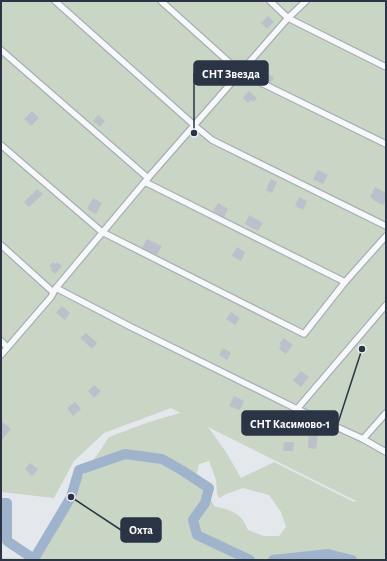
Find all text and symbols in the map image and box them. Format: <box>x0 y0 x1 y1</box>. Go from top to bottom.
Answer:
callout: СНТ Звезда <box>194 61 268 85</box>
text: СНТ Звезда <box>202 68 260 80</box>
callout: СНТ Касимово-1 <box>242 411 338 435</box>
text: СНТ Касимово-1 <box>250 418 330 430</box>
callout: Охта <box>121 518 161 542</box>
text: Охта <box>129 524 153 536</box>

